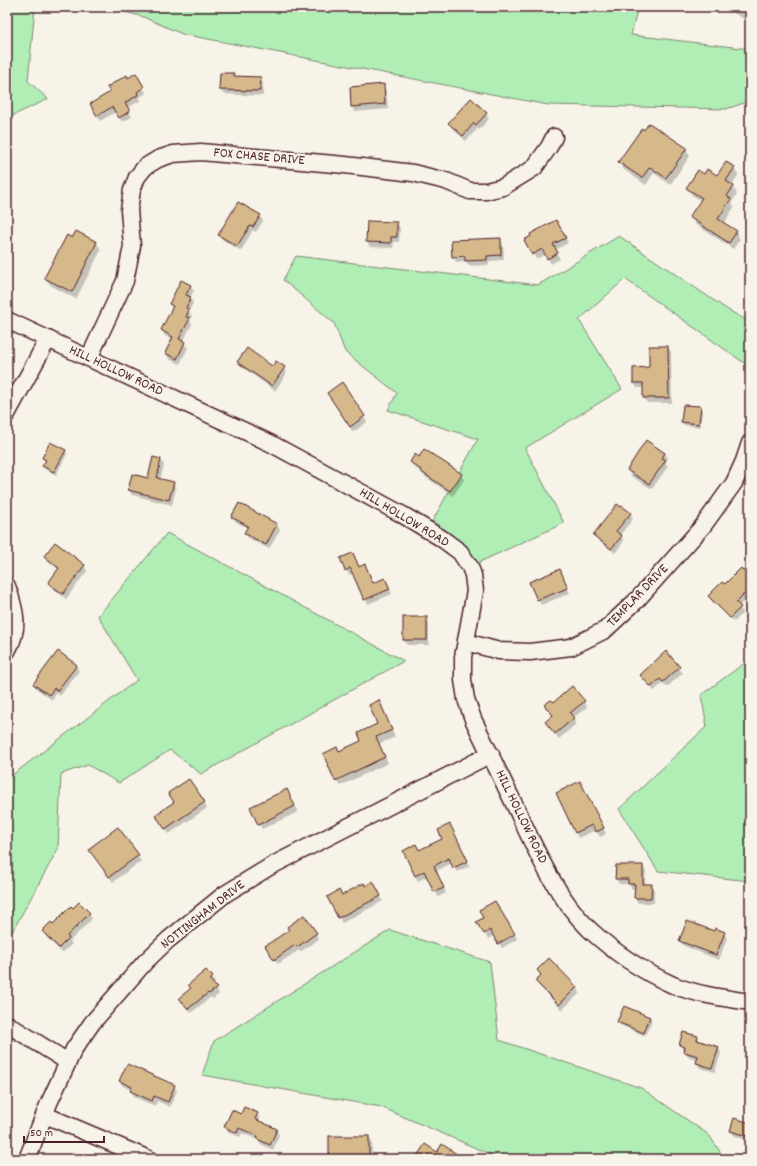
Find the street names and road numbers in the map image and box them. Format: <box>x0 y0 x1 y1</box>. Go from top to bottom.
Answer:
street label: FOX CHASE DRIVE <box>213 143 306 171</box>
street label: HILL HOLLOW ROAD <box>66 340 166 402</box>
street label: HILL HOLLOW ROAD <box>355 483 453 553</box>
street label: TEMPLAR DRIVE <box>603 559 674 632</box>
street label: HILL HOLLOW ROAD <box>490 767 552 867</box>
street label: NOTTINGHAM DRIVE <box>157 875 250 954</box>

